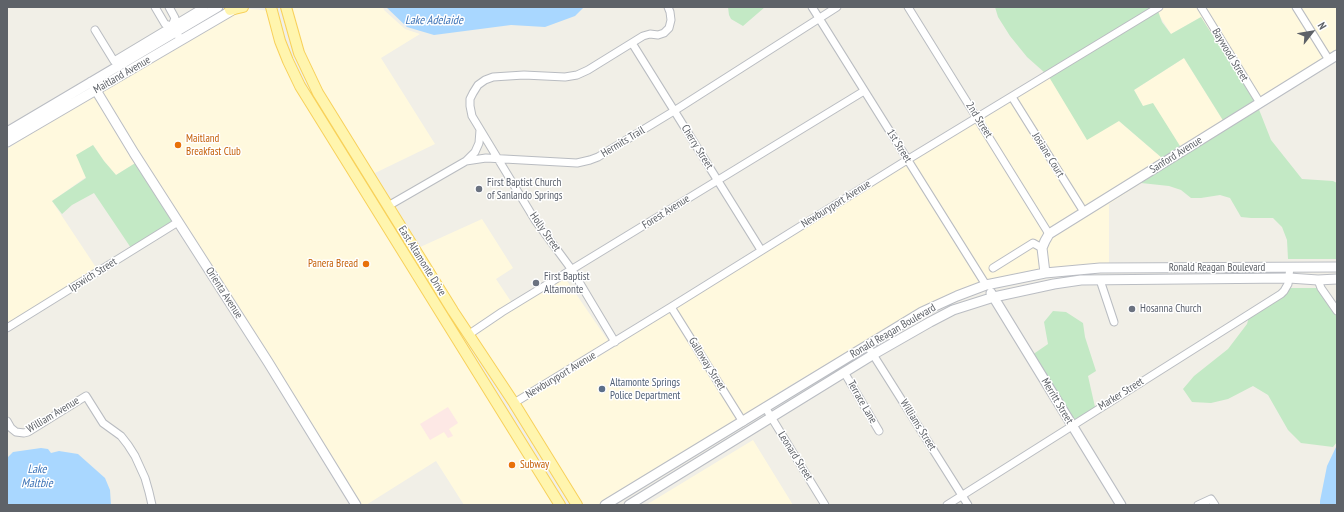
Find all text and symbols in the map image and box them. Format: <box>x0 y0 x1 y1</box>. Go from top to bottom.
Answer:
north arrow <box>1292 12 1332 52</box>
water label: Lake Adelaide <box>405 14 463 28</box>
text: N <box>1315 20 1330 32</box>
street label: Baywood Street <box>1209 26 1251 84</box>
street label: Maitland Avenue <box>91 53 153 97</box>
street label: 2nd Street <box>963 100 995 140</box>
street label: Cherry Street <box>678 122 716 172</box>
street label: Hermits Trail <box>599 124 647 160</box>
street label: 1st Street <box>884 127 914 165</box>
street label: Josiane Court <box>1029 130 1067 180</box>
place label: Maitland Breakfast Club <box>186 132 241 158</box>
street label: Sanford Avenue <box>1147 134 1205 176</box>
marker: Maitland Breakfast Club <box>173 140 183 150</box>
place label: First Baptist Church of Sanlando Springs <box>487 176 563 202</box>
street label: Newburyport Avenue <box>799 177 873 231</box>
marker: First Baptist Church of Sanlando Springs <box>474 184 484 194</box>
street label: Forest Avenue <box>640 192 692 232</box>
street label: Holly Street <box>527 210 563 254</box>
street label: East Altamonte Drive <box>395 224 449 298</box>
street label: Ipswich Street <box>67 255 119 295</box>
place label: Panera Bread <box>308 257 358 271</box>
marker: Panera Bread <box>361 259 371 269</box>
street label: Ronald Reagan Boulevard <box>1169 261 1265 275</box>
street label: Orienta Avenue <box>203 265 245 321</box>
place label: First Baptist Altamonte <box>544 270 590 296</box>
marker: First Baptist Altamonte <box>531 278 541 288</box>
street label: Ronald Reagan Boulevard <box>848 301 938 361</box>
place label: Hosanna Church <box>1140 302 1202 316</box>
marker: Hosanna Church <box>1127 304 1137 314</box>
street label: Galloway Street <box>686 335 728 393</box>
street label: Newburyport Avenue <box>524 349 598 401</box>
street label: Marker Street <box>1096 375 1146 413</box>
place label: Altamonte Springs Police Department <box>610 376 680 402</box>
street label: Merritt Street <box>1038 376 1076 426</box>
street label: Terrace Lane <box>844 378 880 426</box>
marker: Altamonte Springs Police Department <box>597 384 607 394</box>
street label: William Avenue <box>24 394 82 436</box>
street label: Williams Street <box>897 397 939 453</box>
street label: Leonard Street <box>775 429 815 483</box>
place label: Subway <box>520 458 549 472</box>
marker: Subway <box>507 460 517 470</box>
water label: Lake Maltbie <box>21 463 53 491</box>

